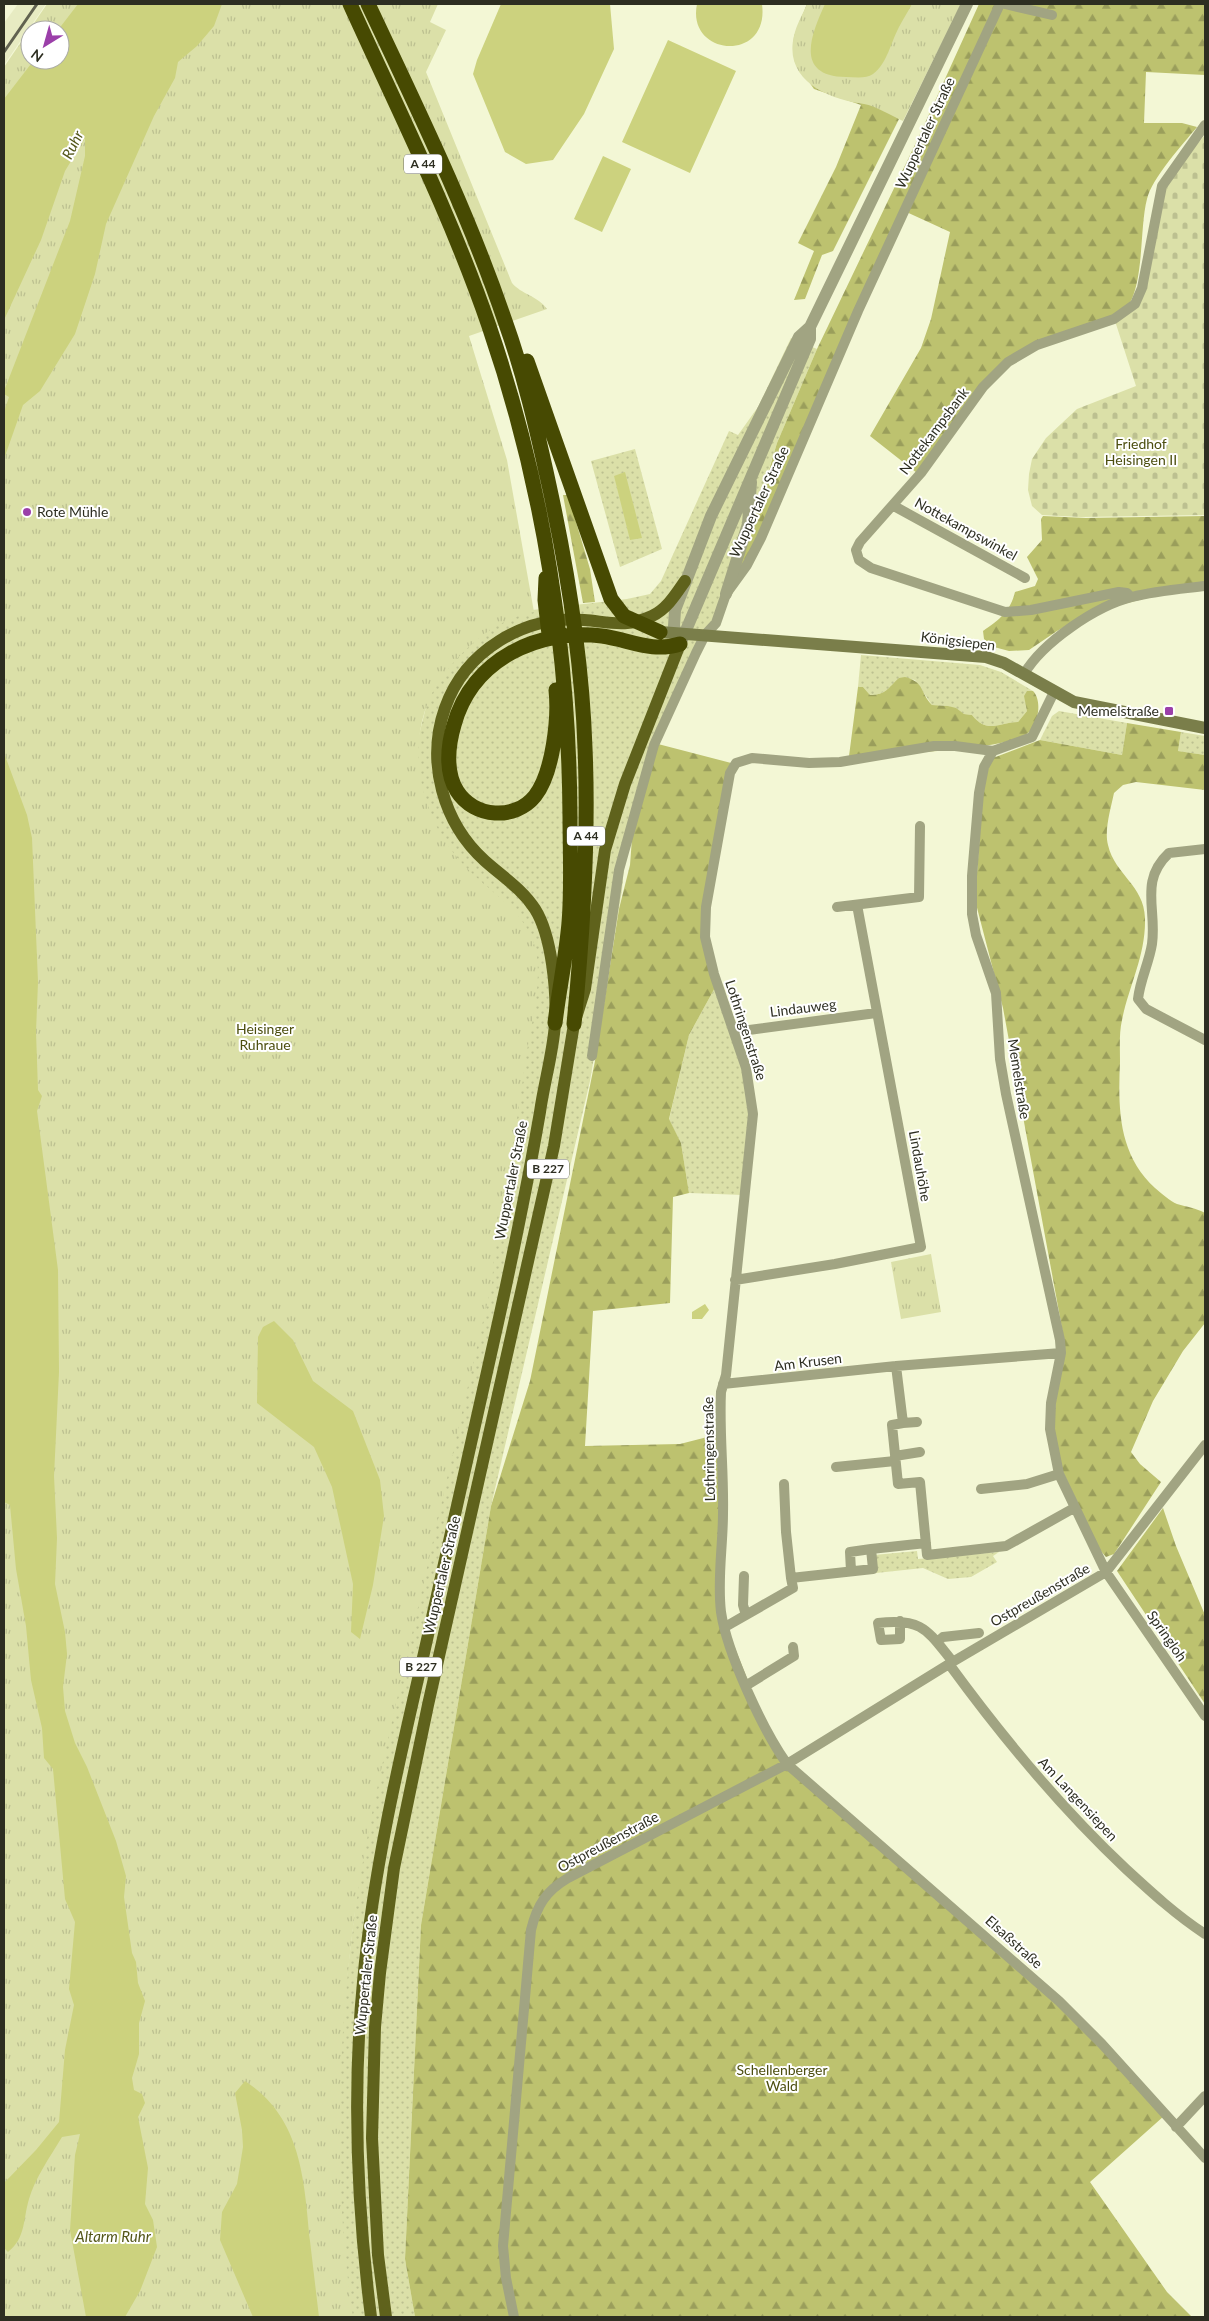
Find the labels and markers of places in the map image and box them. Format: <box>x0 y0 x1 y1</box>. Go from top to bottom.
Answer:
place label: Rote Mühle <box>37 503 108 520</box>
marker: Rote Mühle <box>21 506 33 518</box>
place label: Memelstraße <box>1078 702 1159 719</box>
marker: Memelstraße <box>1163 705 1175 717</box>

